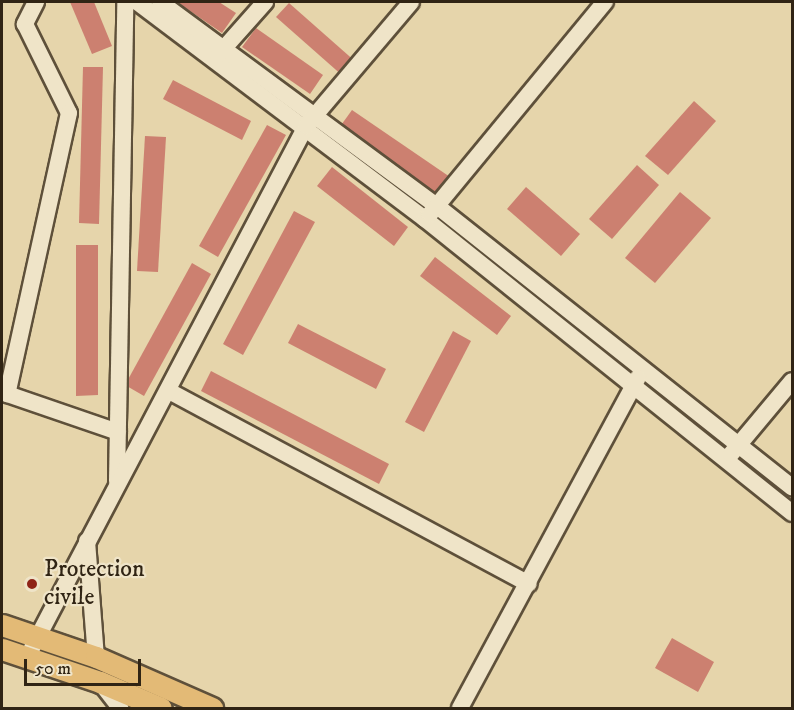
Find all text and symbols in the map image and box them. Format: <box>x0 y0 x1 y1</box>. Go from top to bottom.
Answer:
place label: Protection civile <box>44 556 145 612</box>
marker: Protection civile <box>25 577 39 591</box>
scale bar <box>27 647 144 685</box>
text: 50 m <box>35 658 71 680</box>

